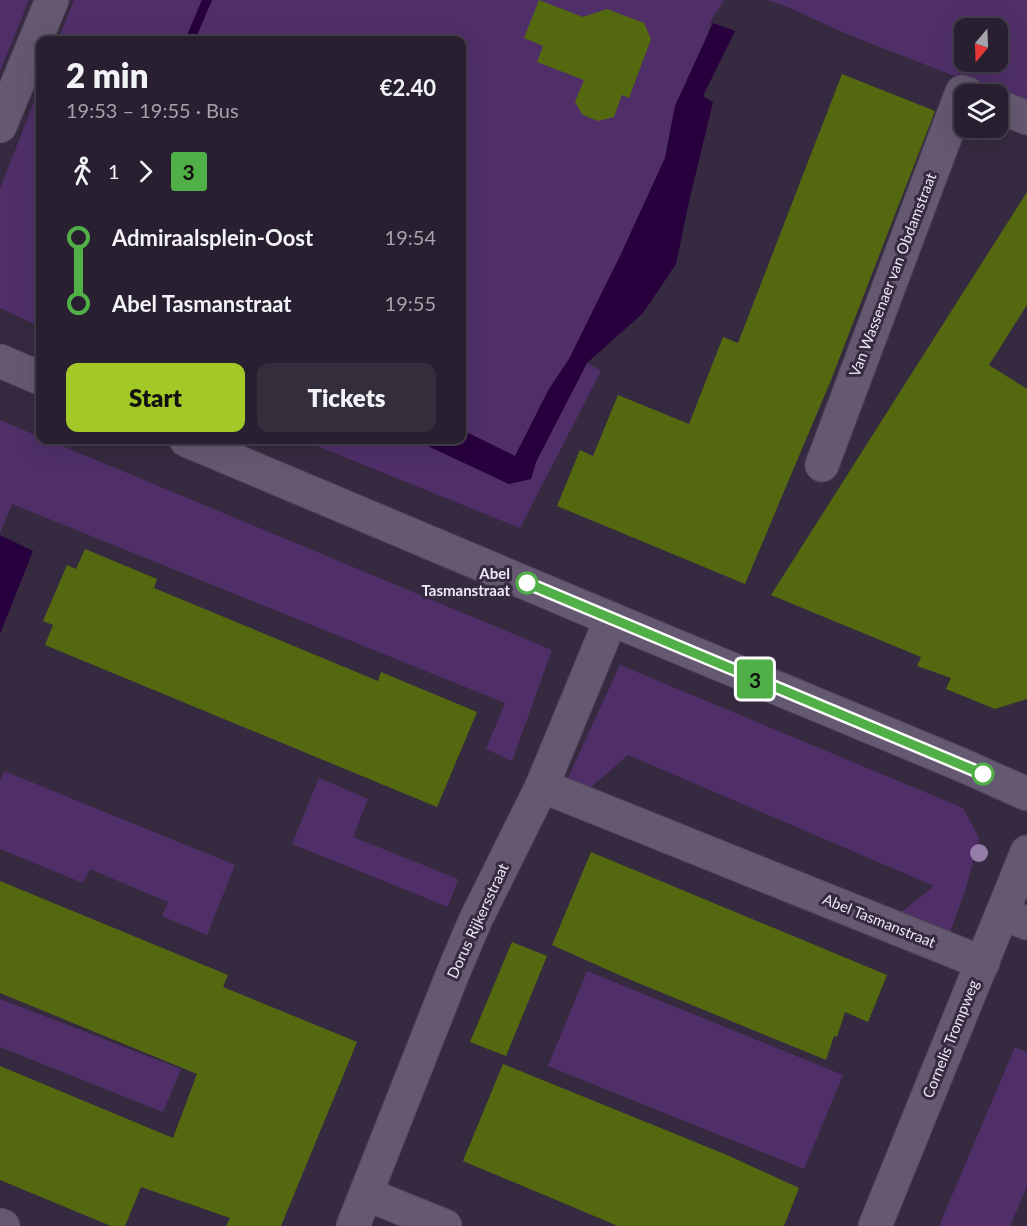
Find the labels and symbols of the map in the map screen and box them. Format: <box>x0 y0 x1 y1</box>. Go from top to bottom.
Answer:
north arrow <box>954 18 1008 72</box>
street label: Van Wassenaer van Obdamstraat <box>845 170 940 379</box>
place label: Abel Tasmanstraat <box>421 564 510 599</box>
marker: Abel Tasmanstraat <box>516 572 538 594</box>
line badge: 3 <box>736 660 774 698</box>
unlabelled marker <box>972 763 994 785</box>
street label: Dorus Rijkersstraat <box>443 860 512 981</box>
street label: Abel Tasmanstraat <box>820 889 939 951</box>
street label: Cornelis Trompweg <box>918 977 982 1100</box>

